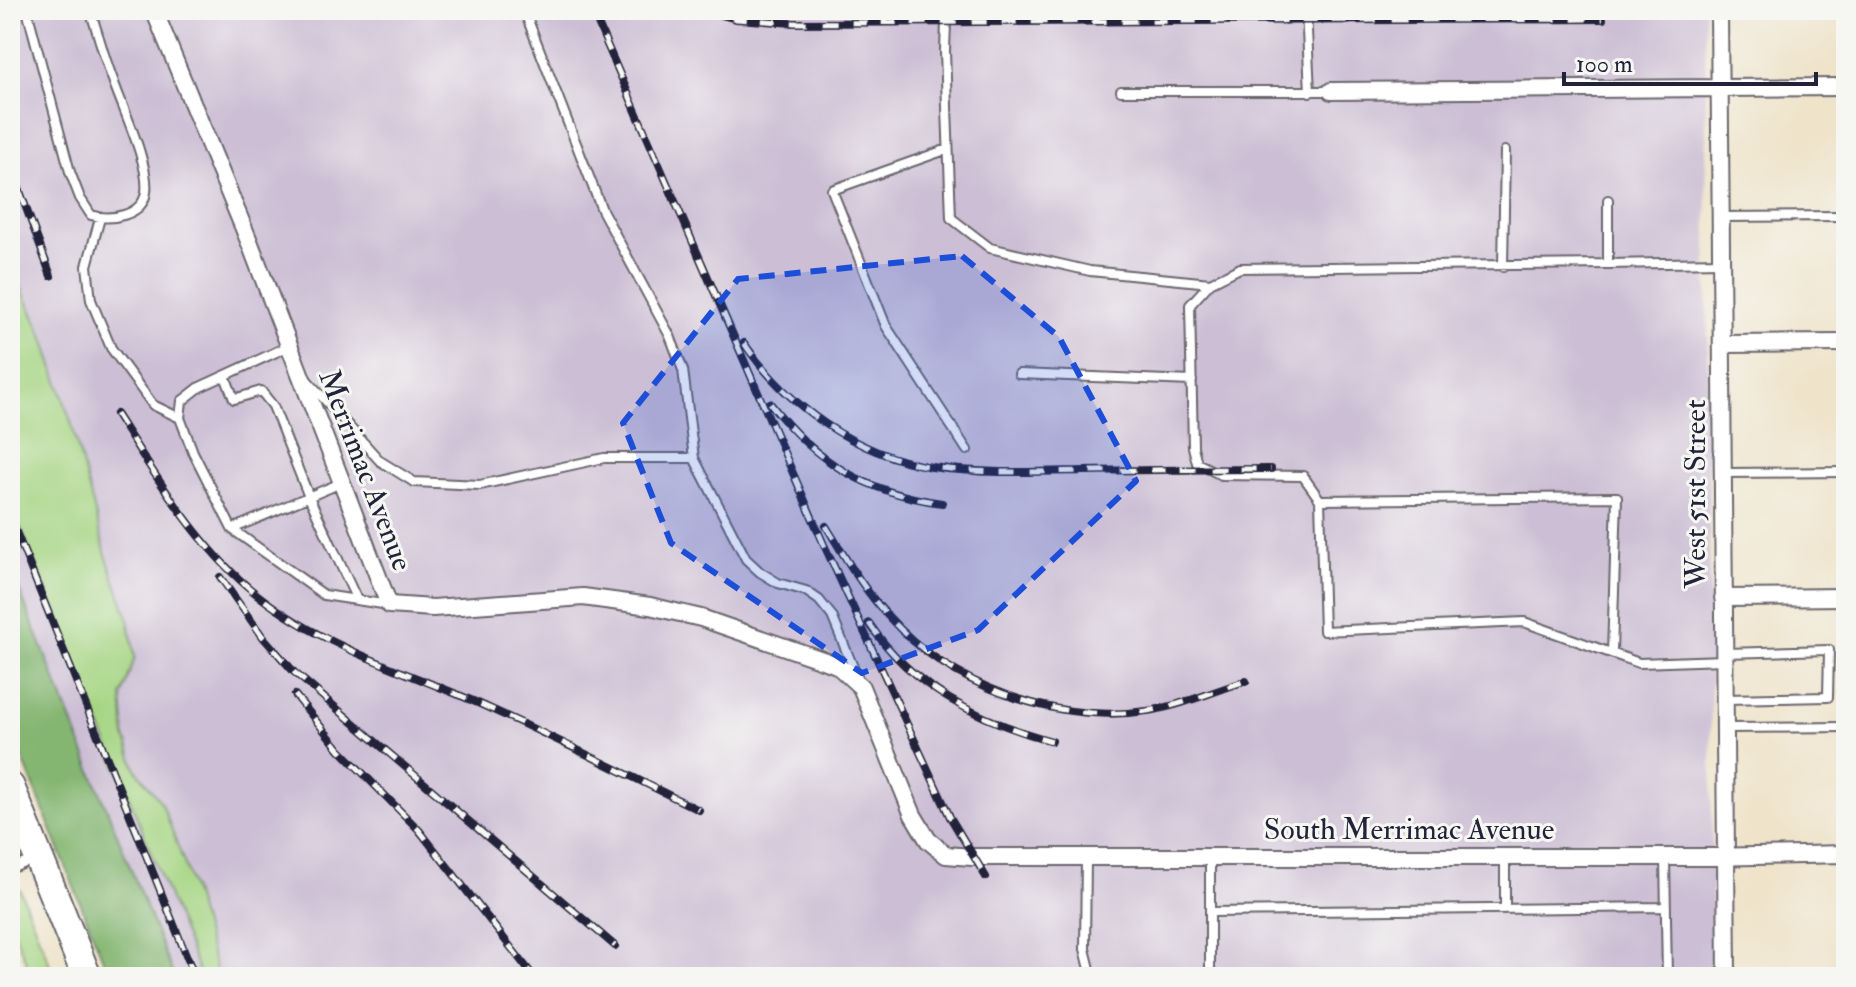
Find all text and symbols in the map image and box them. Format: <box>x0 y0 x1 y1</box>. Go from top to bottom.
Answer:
scale bar <box>1564 36 1816 86</box>
text: 100 m <box>1576 49 1633 80</box>
street label: Merrimac Avenue <box>310 364 421 576</box>
street label: West 51st Street <box>1677 399 1714 590</box>
street label: South Merrimac Avenue <box>1264 811 1554 848</box>

